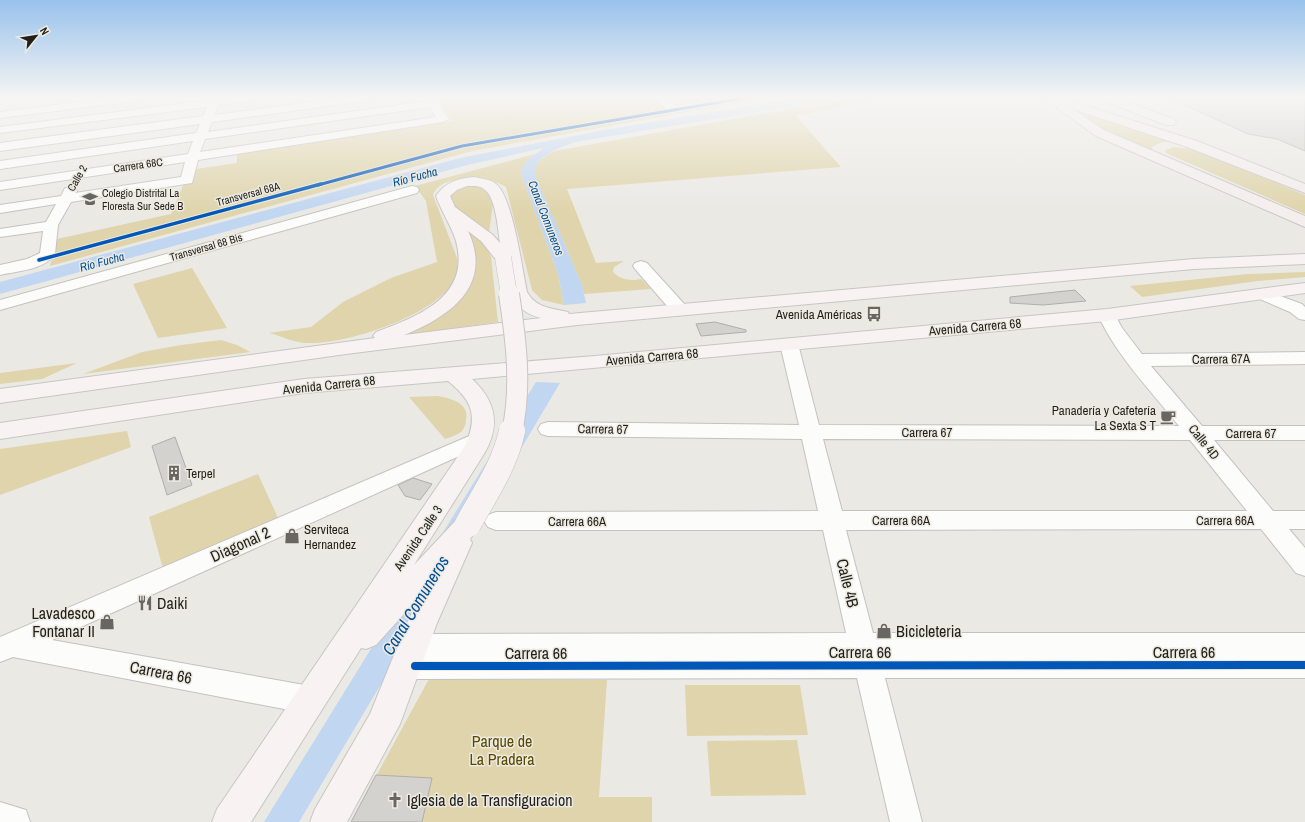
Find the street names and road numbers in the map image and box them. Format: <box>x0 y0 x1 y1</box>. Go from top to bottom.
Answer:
street label: Carrera 68C <box>112 155 164 175</box>
street label: Calle 2 <box>64 162 90 194</box>
street label: Transversal 68A <box>215 179 282 209</box>
street label: Transversal 68 Bis <box>168 230 244 264</box>
street label: Avenida Carrera 68 <box>927 314 1022 340</box>
street label: Avenida Carrera 68 <box>604 344 699 370</box>
street label: Carrera 67A <box>1192 350 1251 368</box>
street label: Avenida Carrera 68 <box>281 372 376 398</box>
street label: Carrera 67 <box>577 420 629 438</box>
street label: Calle 4D <box>1185 421 1224 463</box>
street label: Carrera 67 <box>902 424 953 441</box>
street label: Carrera 67 <box>1226 425 1277 442</box>
street label: Avenida Calle 3 <box>389 502 446 575</box>
street label: Carrera 66A <box>872 512 931 529</box>
street label: Carrera 66A <box>1196 512 1255 529</box>
street label: Carrera 66A <box>548 513 607 530</box>
street label: Diagonal 2 <box>207 521 273 567</box>
street label: Calle 4B <box>831 556 865 610</box>
street label: Carrera 66 <box>829 641 891 663</box>
street label: Carrera 66 <box>1153 641 1215 663</box>
street label: Carrera 66 <box>505 642 567 664</box>
street label: Carrera 66 <box>128 655 194 689</box>

